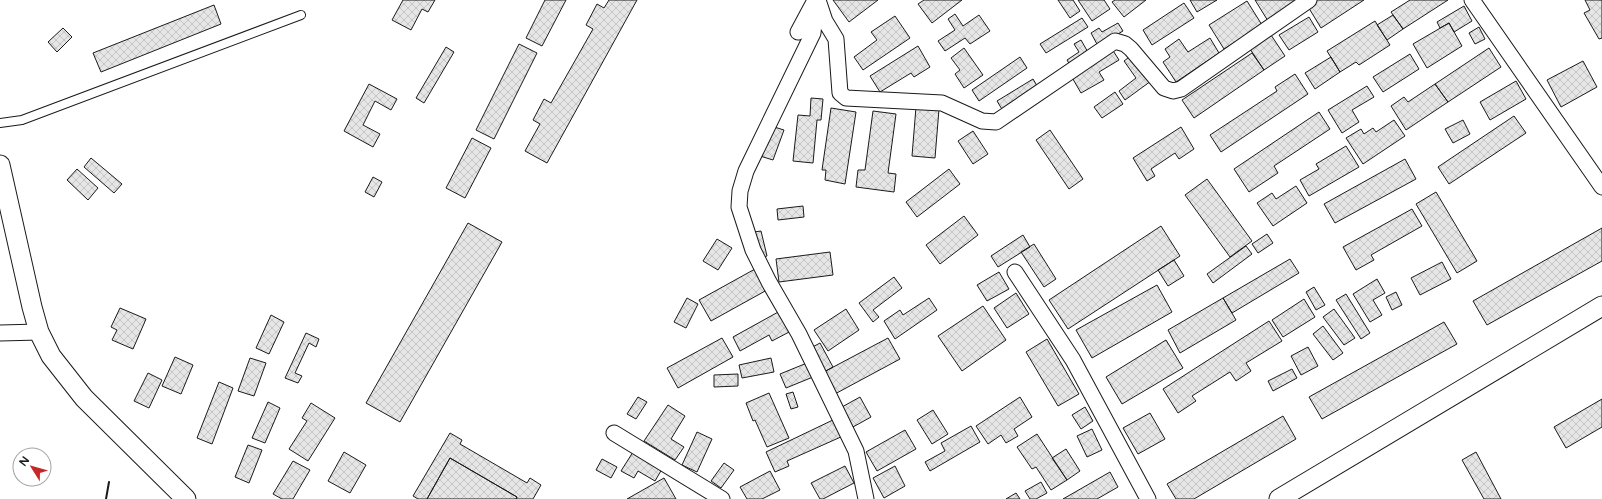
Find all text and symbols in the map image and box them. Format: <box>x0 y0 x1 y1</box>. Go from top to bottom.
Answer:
north arrow <box>12 447 52 487</box>
text: N <box>17 454 32 469</box>

